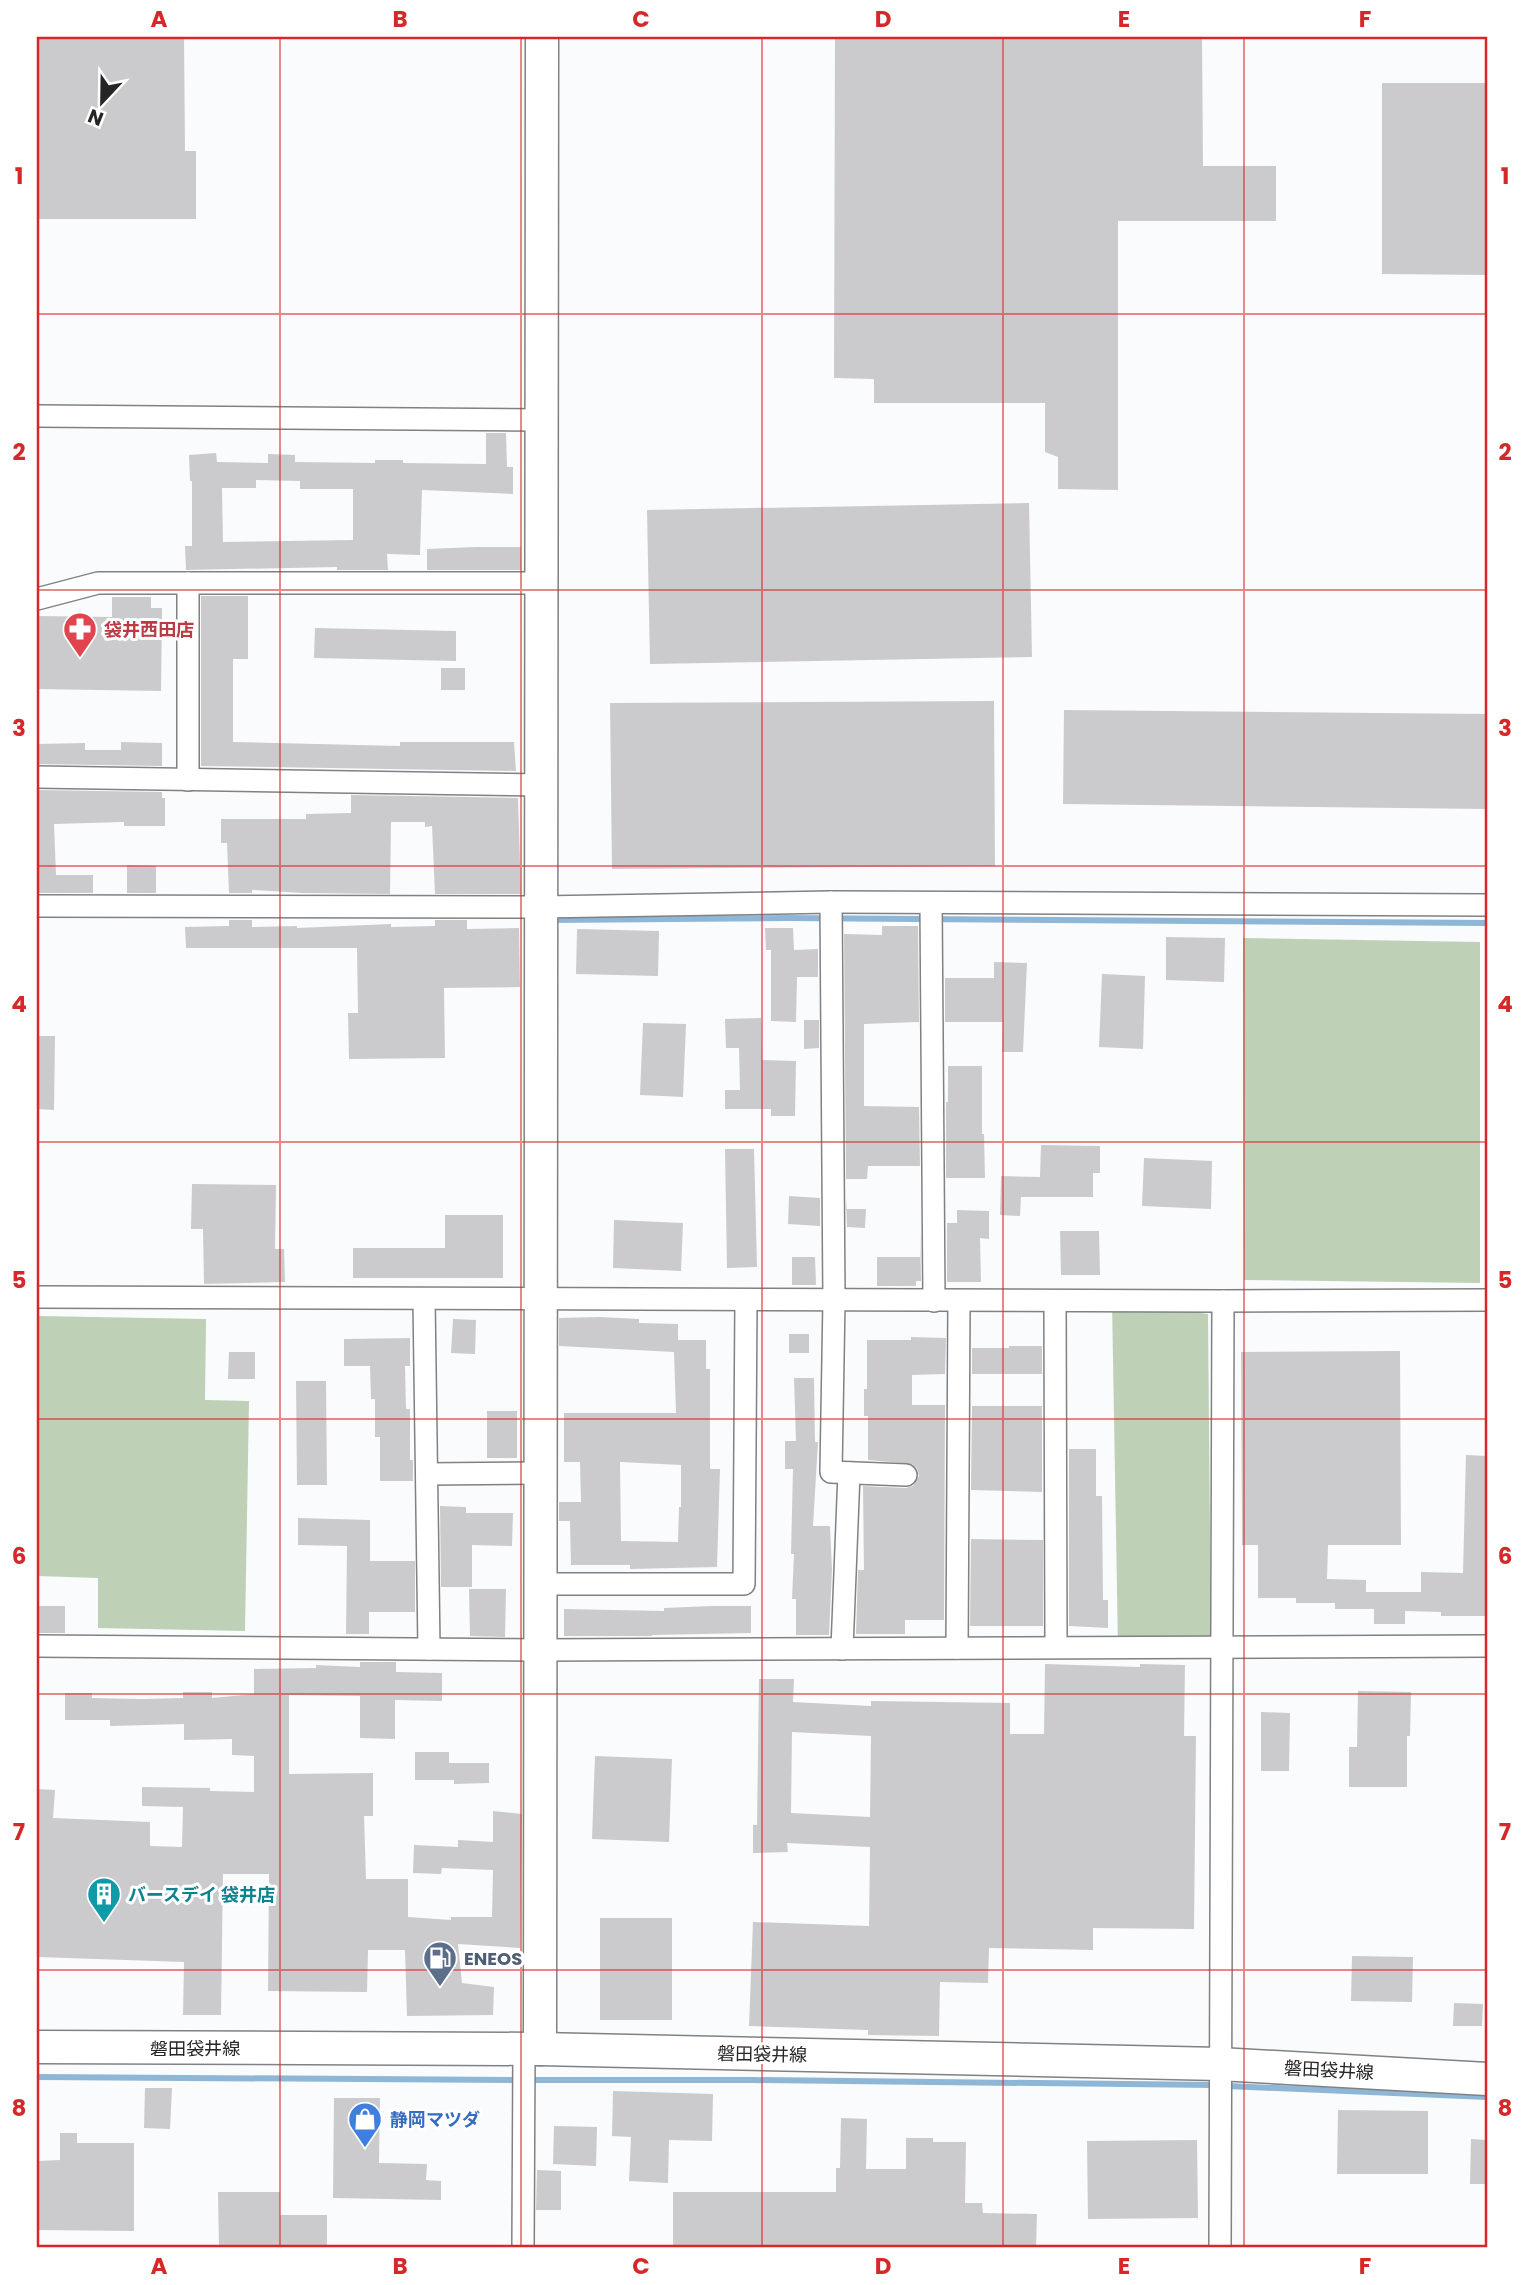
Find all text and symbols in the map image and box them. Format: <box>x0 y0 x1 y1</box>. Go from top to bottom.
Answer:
text: A <box>151 3 168 35</box>
text: B <box>392 3 408 35</box>
text: C <box>632 3 650 35</box>
text: D <box>875 3 891 35</box>
text: E <box>1118 3 1130 35</box>
text: F <box>1359 3 1371 35</box>
north arrow <box>66 66 136 136</box>
text: N <box>84 102 108 132</box>
text: 1 <box>15 160 23 192</box>
text: 1 <box>1501 160 1509 192</box>
text: 2 <box>12 436 26 468</box>
text: 2 <box>1498 436 1512 468</box>
pharmacy icon: 袋井西田店 <box>61 610 99 659</box>
place label: 袋井西田店 <box>104 617 194 642</box>
text: 3 <box>12 712 26 744</box>
text: 3 <box>1498 712 1512 744</box>
text: 4 <box>11 988 27 1020</box>
text: 4 <box>1497 988 1513 1020</box>
text: 5 <box>12 1264 26 1296</box>
text: 5 <box>1498 1264 1512 1296</box>
text: 6 <box>12 1540 26 1572</box>
text: 6 <box>1498 1540 1512 1572</box>
text: 7 <box>13 1816 25 1848</box>
text: 7 <box>1499 1816 1511 1848</box>
building icon: バースデイ 袋井店 <box>85 1875 123 1924</box>
place label: バースデイ 袋井店 <box>128 1882 275 1907</box>
fuel station icon: ENEOS <box>421 1939 459 1988</box>
place label: ENEOS <box>464 1946 522 1971</box>
street label: 磐田袋井線 <box>150 2036 240 2061</box>
street label: 磐田袋井線 <box>717 2041 807 2067</box>
street label: 磐田袋井線 <box>1283 2055 1375 2085</box>
text: 8 <box>12 2092 26 2124</box>
text: 8 <box>1498 2092 1512 2124</box>
shop icon: 静岡マツダ <box>346 2100 384 2149</box>
place label: 静岡マツダ <box>390 2107 480 2132</box>
text: A <box>151 2250 168 2282</box>
text: B <box>392 2250 408 2282</box>
text: C <box>632 2250 650 2282</box>
text: D <box>875 2250 891 2282</box>
text: E <box>1118 2250 1130 2282</box>
text: F <box>1359 2250 1371 2282</box>

